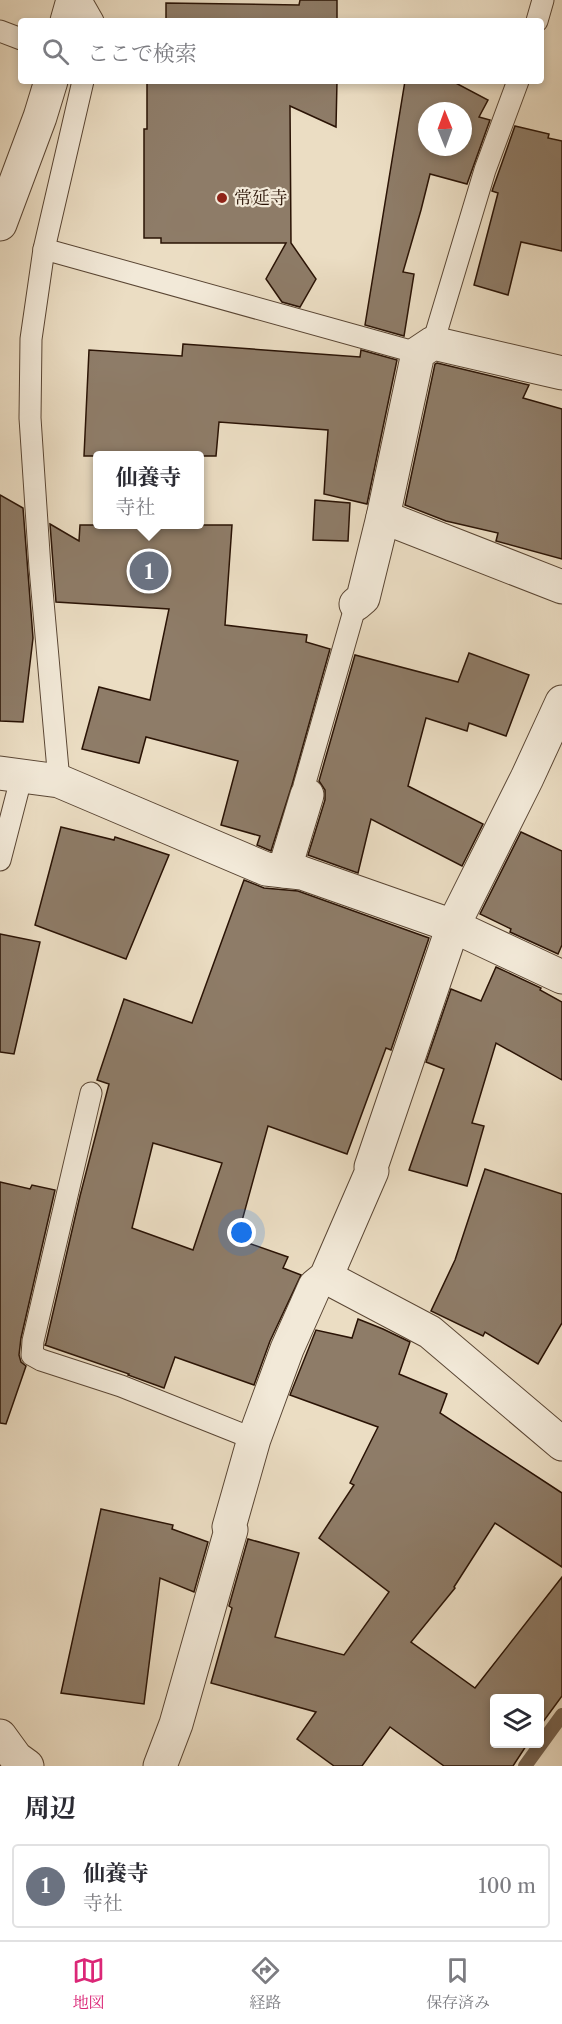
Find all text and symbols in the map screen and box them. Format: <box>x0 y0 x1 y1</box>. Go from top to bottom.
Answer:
search box <box>18 18 544 84</box>
icon: search <box>39 35 72 68</box>
text: ここで検索 <box>87 40 197 67</box>
north arrow <box>418 102 472 156</box>
place label: 常延寺 <box>234 187 288 209</box>
marker: 常延寺 <box>215 191 229 205</box>
popup <box>93 451 204 529</box>
text: 仙養寺 <box>115 464 182 491</box>
text: 寺社 <box>115 495 155 519</box>
pin: 1 <box>130 548 168 594</box>
your location <box>227 1218 256 1247</box>
map controls <box>490 1694 544 1748</box>
button: layers <box>490 1694 544 1748</box>
text: 周辺 <box>24 1792 76 1824</box>
text: 仙養寺 <box>83 1860 149 1887</box>
text: 1 <box>41 1874 50 1898</box>
text: 100 m <box>478 1874 536 1898</box>
text: 寺社 <box>83 1891 123 1915</box>
tab: 地図 <box>72 1954 105 2013</box>
tab: 経路 <box>249 1954 282 2013</box>
tab: 保存済み <box>426 1954 490 2013</box>

